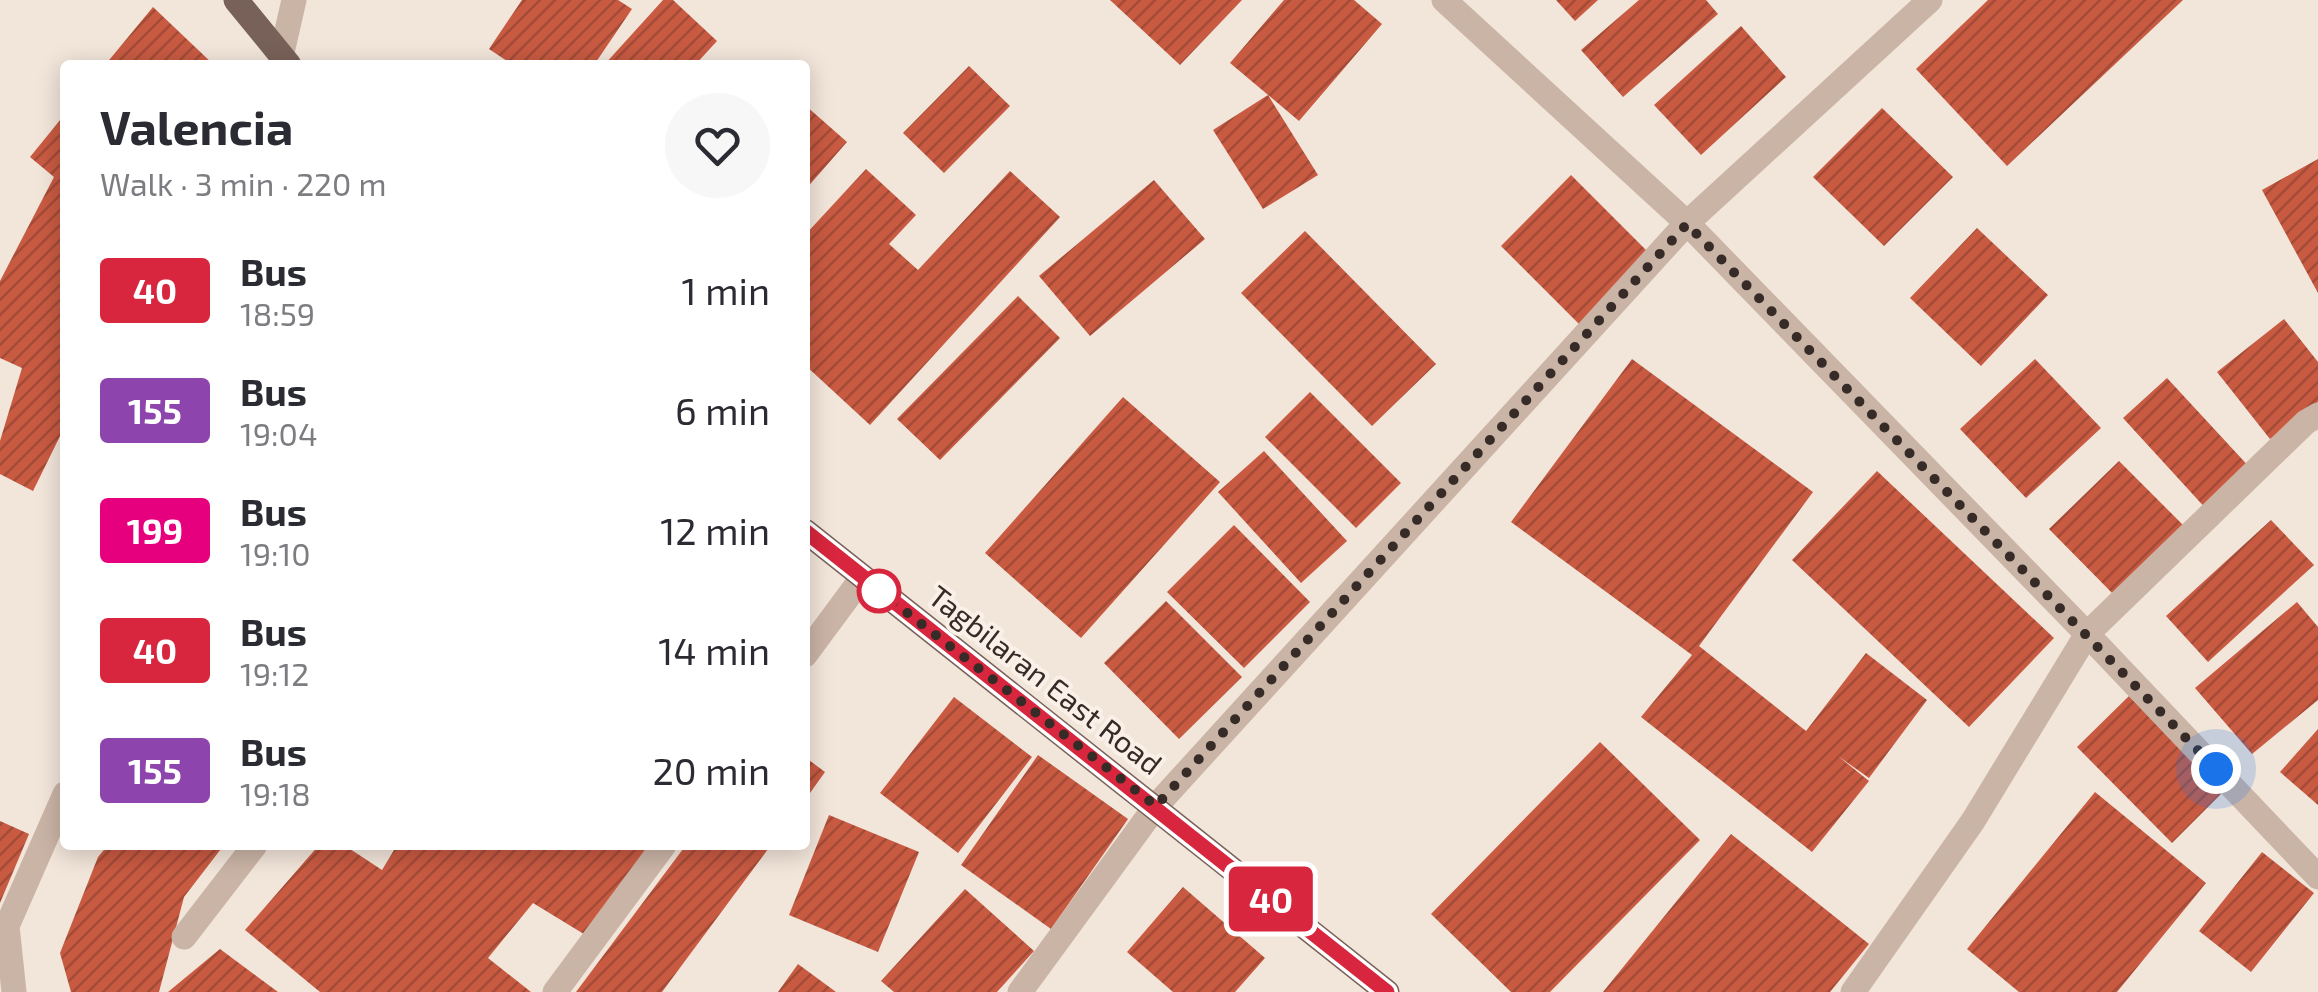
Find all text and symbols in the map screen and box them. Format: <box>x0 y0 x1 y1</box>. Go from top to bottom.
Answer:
button: heart <box>665 93 770 198</box>
text: Valencia <box>100 97 293 155</box>
text: Walk · 3 min · 220 m <box>100 164 387 202</box>
text: Bus <box>240 248 307 294</box>
text: 1 min <box>682 267 770 313</box>
text: 40 <box>133 269 177 311</box>
text: 18:59 <box>240 294 315 332</box>
text: Bus <box>240 368 307 414</box>
text: 6 min <box>675 387 770 433</box>
text: 155 <box>128 389 182 431</box>
text: 19:04 <box>240 414 318 452</box>
text: Bus <box>240 488 307 534</box>
text: 12 min <box>660 507 770 553</box>
text: 199 <box>127 509 183 551</box>
text: 19:10 <box>240 534 311 572</box>
unlabelled marker <box>858 570 900 612</box>
street label: Tagbilaran East Road <box>922 577 1170 781</box>
text: Bus <box>240 608 307 654</box>
text: 14 min <box>658 627 770 673</box>
text: 40 <box>133 629 177 671</box>
text: 19:12 <box>240 654 309 692</box>
text: Bus <box>240 728 307 774</box>
your location <box>2191 744 2241 794</box>
text: 20 min <box>652 747 770 793</box>
text: 155 <box>128 749 182 791</box>
text: 19:18 <box>240 774 311 812</box>
line badge: 40 <box>1226 866 1316 932</box>
text: 40 <box>1249 878 1293 920</box>

